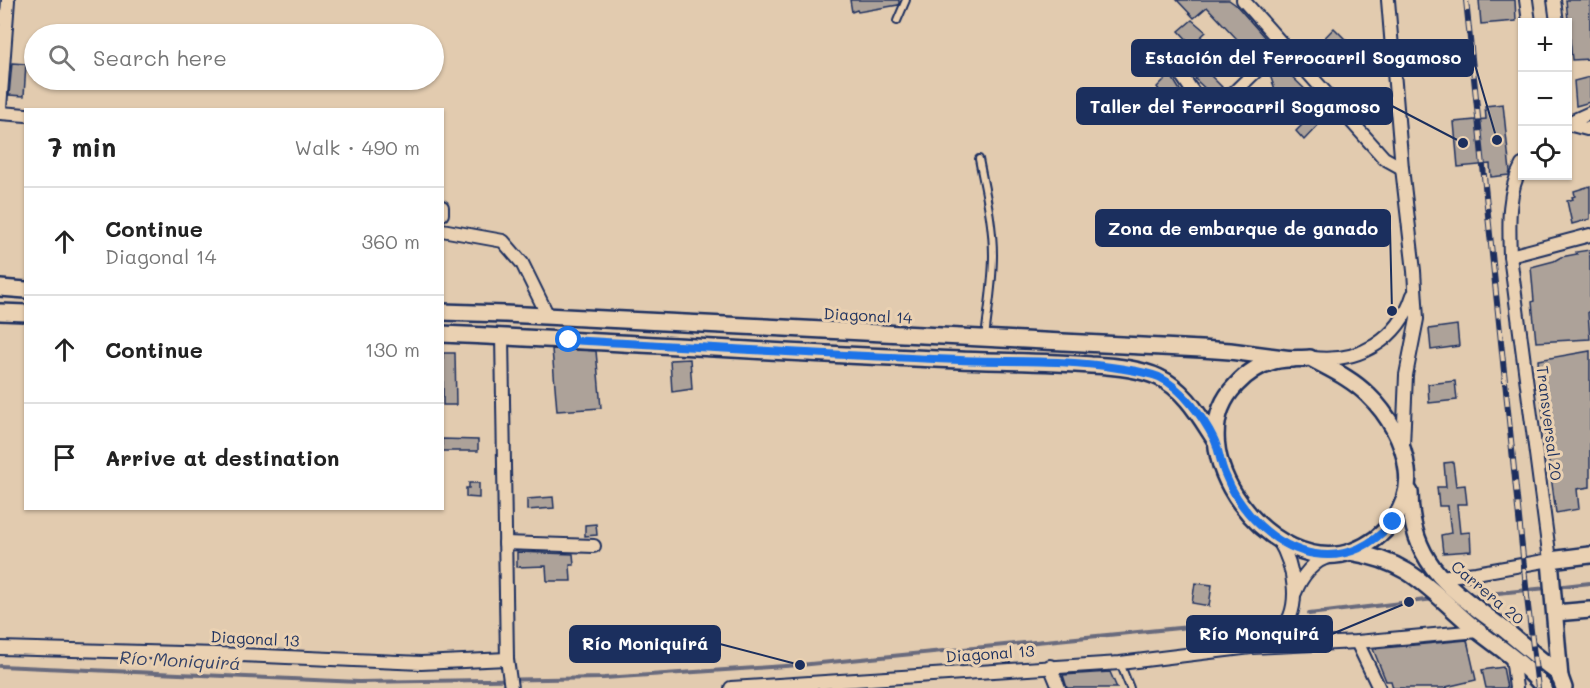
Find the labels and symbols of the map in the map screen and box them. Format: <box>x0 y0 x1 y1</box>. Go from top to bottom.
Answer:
callout: Estación del Ferrocarril Sogamoso <box>1132 40 1473 76</box>
text: Estación del Ferrocarril Sogamoso <box>1145 45 1461 69</box>
callout: Taller del Ferrocarril Sogamoso <box>1077 88 1392 124</box>
text: Taller del Ferrocarril Sogamoso <box>1090 94 1380 118</box>
callout: Zona de embarque de ganado <box>1096 210 1390 246</box>
text: Zona de embarque de ganado <box>1108 216 1378 240</box>
street label: Diagonal 14 <box>823 302 914 328</box>
route start <box>555 326 581 352</box>
street label: Transversal 20 <box>1533 364 1567 482</box>
route end <box>1379 508 1405 534</box>
street label: Carrera 20 <box>1447 555 1529 629</box>
callout: Río Monquirá <box>1187 616 1332 652</box>
text: Río Monquirá <box>1199 621 1319 645</box>
street label: Diagonal 13 <box>210 625 300 651</box>
callout: Río Moniquirá <box>570 626 720 662</box>
text: Río Moniquirá <box>582 631 708 655</box>
street label: Diagonal 13 <box>945 639 1035 667</box>
water label: Río Moniquirá <box>119 645 241 675</box>

